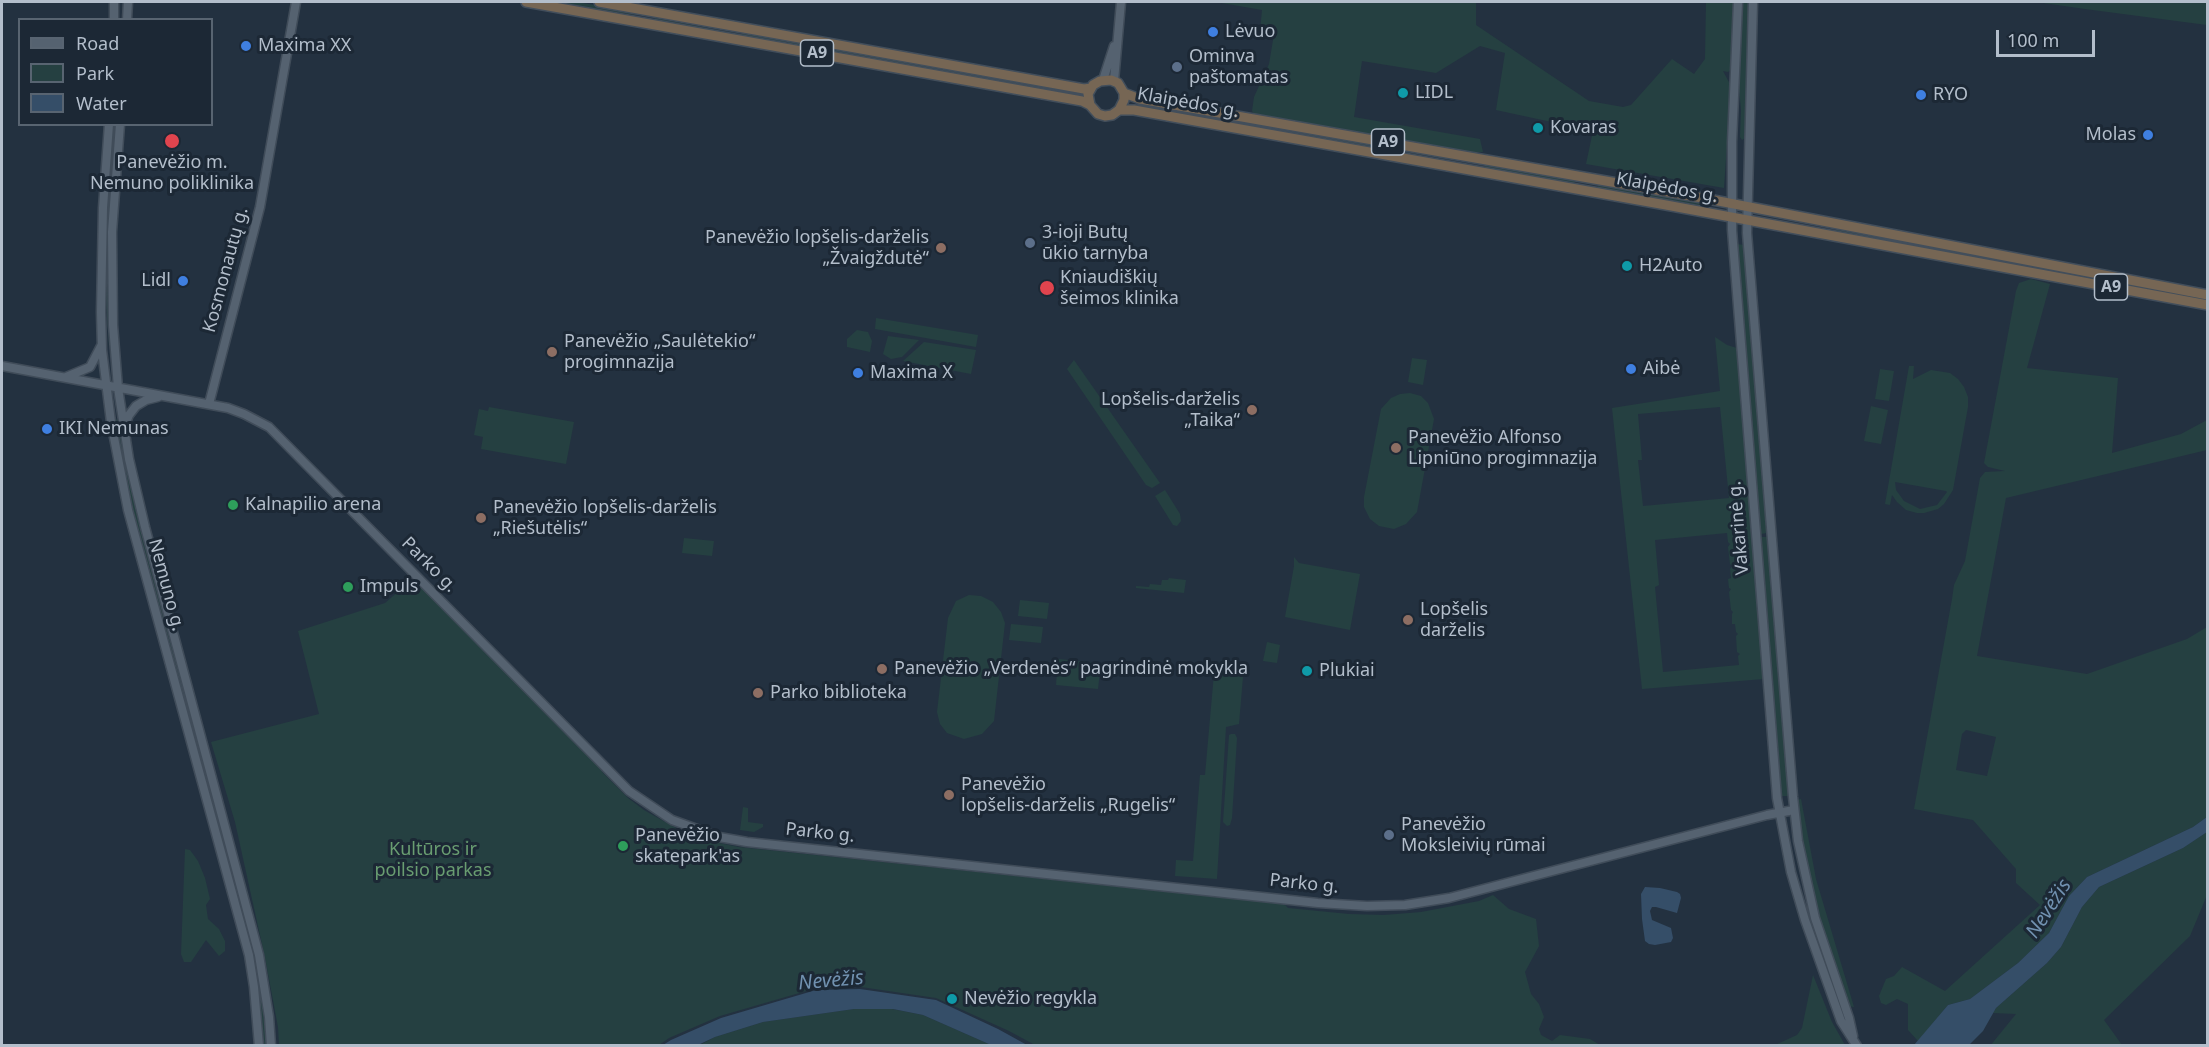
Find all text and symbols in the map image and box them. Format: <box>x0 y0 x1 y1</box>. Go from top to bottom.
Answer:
legend <box>18 18 213 126</box>
scale bar <box>1999 18 2098 56</box>
place label: Lėvuo <box>1225 21 1275 43</box>
marker: Lėvuo <box>1206 25 1220 39</box>
text: 100 m <box>2007 28 2059 52</box>
text: Road <box>76 31 119 55</box>
place label: Maxima XX <box>258 35 351 57</box>
marker: Maxima XX <box>239 39 253 53</box>
road number: A9 <box>800 40 834 66</box>
place label: Ominva paštomatas <box>1189 46 1288 88</box>
marker: Ominva paštomatas <box>1170 60 1184 74</box>
text: Park <box>76 61 114 85</box>
place label: LIDL <box>1415 82 1453 104</box>
street label: Klaipėdos g. <box>1135 83 1241 123</box>
place label: RYO <box>1933 84 1968 106</box>
marker: LIDL <box>1396 86 1410 100</box>
marker: RYO <box>1914 88 1928 102</box>
text: Water <box>76 91 127 115</box>
place label: Kovaras <box>1550 117 1617 139</box>
marker: Kovaras <box>1531 121 1545 135</box>
place label: Molas <box>2085 124 2136 146</box>
marker: Molas <box>2141 128 2155 142</box>
road number: A9 <box>1372 129 1404 155</box>
marker: Panevėžio m. Nemuno poliklinika <box>163 132 181 150</box>
place label: Panevėžio m. Nemuno poliklinika <box>90 152 254 195</box>
street label: Klaipėdos g. <box>1614 168 1720 208</box>
street label: Kosmonautų g. <box>199 205 253 335</box>
place label: 3-ioji Butų ūkio tarnyba <box>1042 222 1148 264</box>
place label: Panevėžio lopšelis-darželis „Žvaigždutė“ <box>705 227 929 270</box>
marker: 3-ioji Butų ūkio tarnyba <box>1023 236 1037 250</box>
marker: Panevėžio lopšelis-darželis „Žvaigždutė“ <box>934 241 948 255</box>
place label: H2Auto <box>1639 255 1703 277</box>
marker: H2Auto <box>1620 259 1634 273</box>
place label: Kniaudiškių šeimos klinika <box>1060 267 1179 310</box>
place label: Lidl <box>141 270 171 292</box>
marker: Lidl <box>176 274 190 288</box>
road number: A9 <box>2094 274 2128 300</box>
marker: Kniaudiškių šeimos klinika <box>1038 279 1056 297</box>
place label: Panevėžio „Saulėtekio“ progimnazija <box>564 331 755 374</box>
marker: Panevėžio „Saulėtekio“ progimnazija <box>545 345 559 359</box>
place label: Aibė <box>1643 358 1680 380</box>
place label: Maxima X <box>870 362 953 384</box>
marker: Aibė <box>1624 362 1638 376</box>
marker: Maxima X <box>851 366 865 380</box>
place label: Lopšelis-darželis „Taika“ <box>1101 389 1240 432</box>
marker: Lopšelis-darželis „Taika“ <box>1245 403 1259 417</box>
place label: IKI Nemunas <box>59 418 169 440</box>
marker: IKI Nemunas <box>40 422 54 436</box>
place label: Panevėžio Alfonso Lipniūno progimnazija <box>1408 427 1597 470</box>
marker: Panevėžio Alfonso Lipniūno progimnazija <box>1389 441 1403 455</box>
street label: Vakarinė g. <box>1724 480 1754 576</box>
place label: Kalnapilio arena <box>245 494 381 516</box>
place label: Panevėžio lopšelis-darželis „Riešutėlis“ <box>493 497 717 540</box>
marker: Kalnapilio arena <box>226 498 240 512</box>
marker: Panevėžio lopšelis-darželis „Riešutėlis“ <box>474 511 488 525</box>
street label: Parko g. <box>397 533 461 597</box>
street label: Nemuno g. <box>143 537 189 633</box>
place label: Impuls <box>360 576 418 598</box>
marker: Impuls <box>341 580 355 594</box>
place label: Lopšelis darželis <box>1420 599 1488 642</box>
marker: Lopšelis darželis <box>1401 613 1415 627</box>
place label: Panevėžio „Verdenės“ pagrindinė mokykla <box>894 658 1248 680</box>
place label: Plukiai <box>1319 660 1375 682</box>
marker: Panevėžio „Verdenės“ pagrindinė mokykla <box>875 662 889 676</box>
marker: Plukiai <box>1300 664 1314 678</box>
place label: Parko biblioteka <box>770 682 907 704</box>
marker: Parko biblioteka <box>751 686 765 700</box>
place label: Panevėžio lopšelis-darželis „Rugelis“ <box>961 774 1175 816</box>
marker: Panevėžio lopšelis-darželis „Rugelis“ <box>942 788 956 802</box>
place label: Panevėžio Moksleivių rūmai <box>1401 814 1546 856</box>
street label: Parko g. <box>784 819 856 847</box>
place label: Panevėžio skatepark'as <box>635 825 740 868</box>
marker: Panevėžio Moksleivių rūmai <box>1382 828 1396 842</box>
park label: Kultūros ir poilsio parkas <box>374 839 492 882</box>
marker: Panevėžio skatepark'as <box>616 839 630 853</box>
street label: Parko g. <box>1268 870 1340 898</box>
water label: Nevėžis <box>2021 875 2077 943</box>
water label: Nevėžis <box>797 966 865 996</box>
place label: Nevėžio regykla <box>964 988 1097 1010</box>
marker: Nevėžio regykla <box>945 992 959 1006</box>

